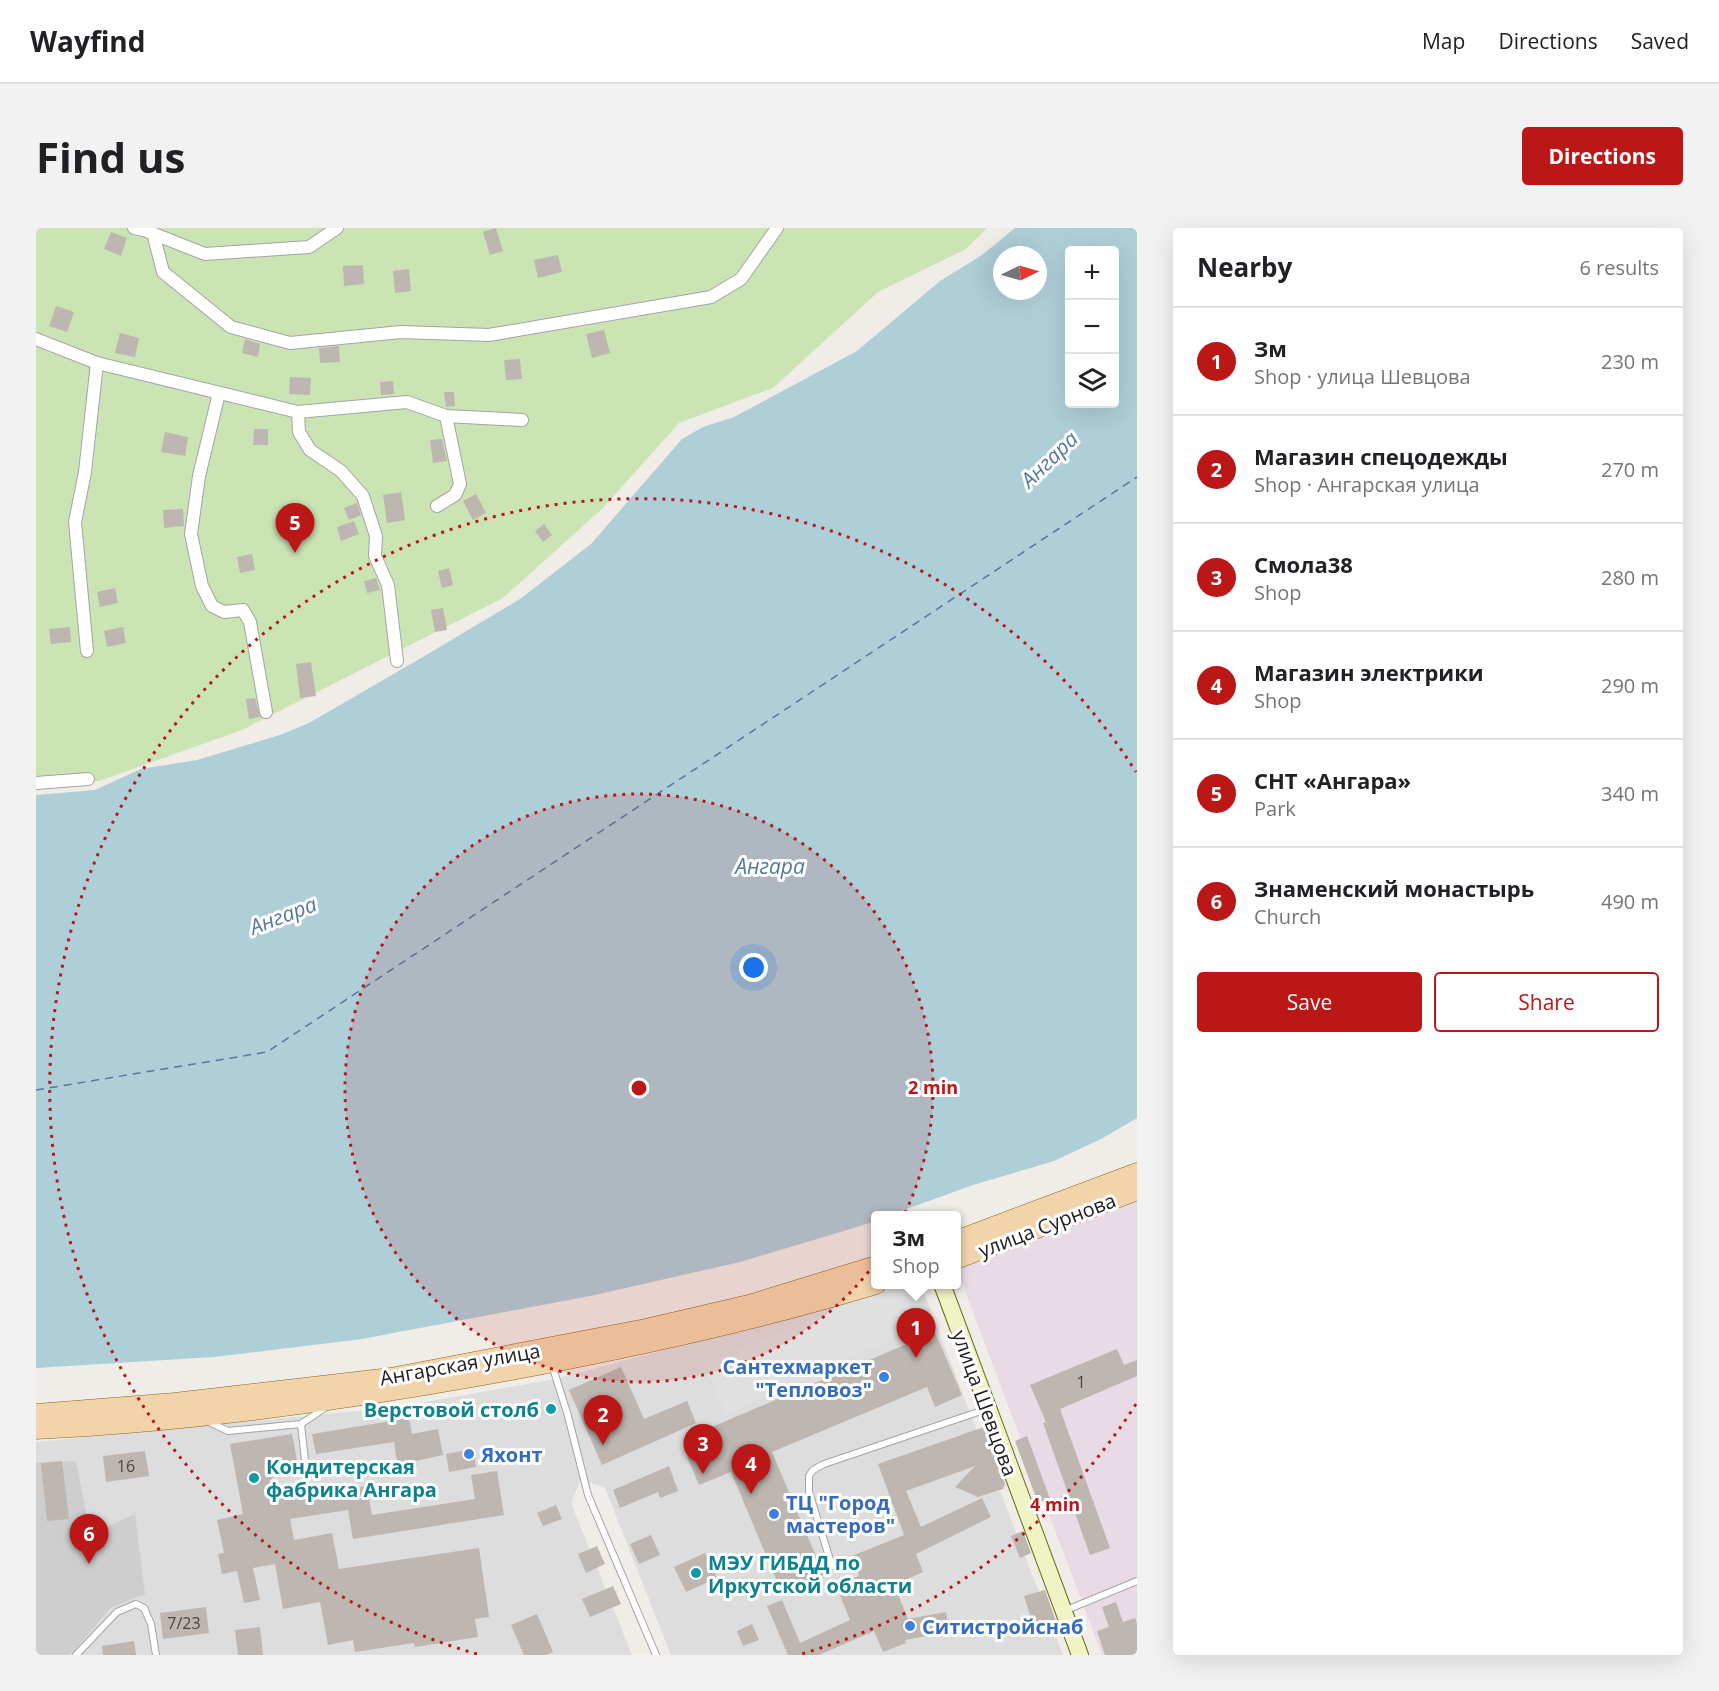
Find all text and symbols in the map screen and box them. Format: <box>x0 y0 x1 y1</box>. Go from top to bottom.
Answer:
text: Wayfind <box>30 22 145 60</box>
text: Map <box>1422 27 1465 55</box>
text: Directions <box>1498 27 1598 55</box>
text: Saved <box>1631 27 1689 55</box>
button: Directions <box>1522 127 1683 185</box>
text: Find us <box>36 128 185 185</box>
north arrow <box>993 246 1047 300</box>
map controls <box>1065 246 1119 408</box>
button: + <box>1065 246 1119 300</box>
text: Nearby <box>1197 249 1292 285</box>
text: 6 results <box>1579 254 1659 281</box>
button: − <box>1065 300 1119 354</box>
text: Зм <box>1254 333 1287 363</box>
text: 1 <box>1211 348 1222 375</box>
text: 230 m <box>1601 348 1659 375</box>
button: layers <box>1065 354 1119 408</box>
text: Shop · улица Шевцова <box>1254 363 1471 390</box>
water label: Ангара <box>1013 425 1084 495</box>
text: Магазин спецодежды <box>1254 441 1508 471</box>
text: 2 <box>1211 456 1222 483</box>
text: 270 m <box>1601 456 1659 483</box>
text: Shop · Ангарская улица <box>1254 471 1480 498</box>
pin: 5 <box>276 504 314 553</box>
text: Смола38 <box>1254 549 1353 579</box>
text: 3 <box>1211 564 1222 591</box>
text: 280 m <box>1601 564 1659 591</box>
text: Shop <box>1254 579 1302 606</box>
text: Магазин электрики <box>1254 657 1484 687</box>
text: 4 <box>1211 672 1222 699</box>
text: 290 m <box>1601 672 1659 699</box>
text: Shop <box>1254 687 1302 714</box>
text: СНТ «Ангара» <box>1254 765 1411 795</box>
text: 5 <box>1211 780 1222 807</box>
text: 340 m <box>1601 780 1659 807</box>
text: Park <box>1254 795 1296 822</box>
water label: Ангара <box>733 852 805 880</box>
text: Знаменский монастырь <box>1254 873 1534 903</box>
text: 6 <box>1211 888 1222 915</box>
text: 490 m <box>1601 888 1659 915</box>
water label: Ангара <box>244 889 321 941</box>
text: Church <box>1254 903 1321 930</box>
your location <box>739 953 768 982</box>
button: Save <box>1197 972 1422 1032</box>
button: Share <box>1434 972 1659 1032</box>
text: 2 min <box>908 1075 958 1099</box>
centre of rings <box>629 1078 649 1098</box>
street label: улица Сурнова <box>974 1186 1120 1264</box>
popup <box>871 1211 961 1289</box>
text: Зм <box>892 1222 925 1252</box>
text: Shop <box>892 1252 940 1279</box>
pin: 1 <box>896 1308 936 1358</box>
street label: улица Шевцова <box>946 1326 1024 1480</box>
street label: Ангарская улица <box>378 1337 542 1391</box>
place label: Сантехмаркет "Тепловоз" <box>723 1353 872 1403</box>
marker: Сантехмаркет "Тепловоз" <box>877 1370 891 1384</box>
house number: 1 <box>1076 1371 1086 1393</box>
place label: Верстовой столб <box>364 1396 539 1423</box>
pin: 2 <box>584 1396 622 1445</box>
marker: Верстовой столб <box>544 1402 558 1416</box>
pin: 3 <box>684 1424 722 1474</box>
place label: Яхонт <box>480 1441 543 1468</box>
pin: 4 <box>732 1444 770 1494</box>
marker: Яхонт <box>462 1447 476 1461</box>
place label: Кондитерская фабрика Ангара <box>266 1453 437 1503</box>
house number: 16 <box>117 1455 135 1477</box>
marker: Кондитерская фабрика Ангара <box>247 1471 261 1485</box>
place label: ТЦ "Город мастеров" <box>786 1489 895 1539</box>
text: 4 min <box>1030 1492 1080 1516</box>
marker: ТЦ "Город мастеров" <box>767 1507 781 1521</box>
pin: 6 <box>70 1514 108 1564</box>
place label: МЭУ ГИБДД по Иркутской области <box>708 1549 912 1599</box>
marker: МЭУ ГИБДД по Иркутской области <box>689 1566 703 1580</box>
house number: 7/23 <box>167 1612 201 1634</box>
place label: Ситистройснаб <box>922 1613 1083 1640</box>
marker: Ситистройснаб <box>903 1619 917 1633</box>

